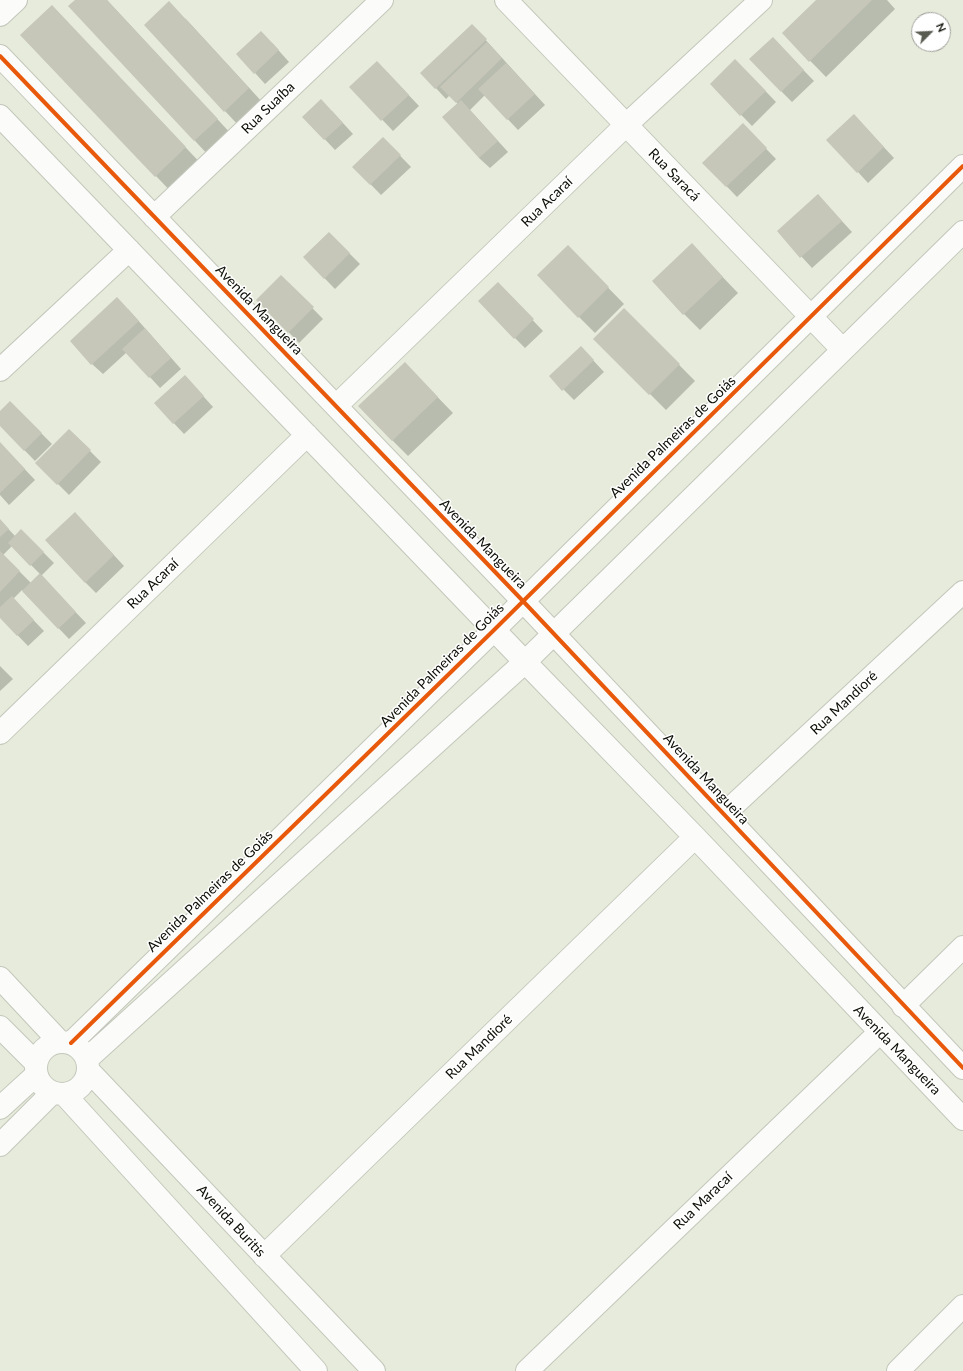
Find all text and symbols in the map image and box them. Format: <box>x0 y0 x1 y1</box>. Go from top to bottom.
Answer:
north arrow <box>911 12 951 52</box>
text: N <box>934 21 949 34</box>
street label: Rua Suaíba <box>238 79 298 137</box>
street label: Rua Saracá <box>645 145 703 205</box>
street label: Rua Acaraí <box>518 173 576 231</box>
street label: Avenida Mangueira <box>212 262 306 358</box>
street label: Avenida Palmeiras de Goiás <box>607 372 739 502</box>
street label: Avenida Mangueira <box>436 496 530 592</box>
street label: Rua Acaraí <box>124 555 182 613</box>
street label: Avenida Palmeiras de Goiás <box>376 599 508 731</box>
street label: Rua Mandioré <box>807 668 881 738</box>
street label: Avenida Mangueira <box>660 730 752 828</box>
street label: Avenida Palmeiras de Goiás <box>144 826 276 956</box>
street label: Avenida Mangueira <box>850 1002 944 1098</box>
street label: Rua Mandioré <box>442 1011 516 1083</box>
street label: Rua Maracaí <box>670 1169 736 1233</box>
street label: Avenida Buritis <box>193 1181 269 1261</box>

